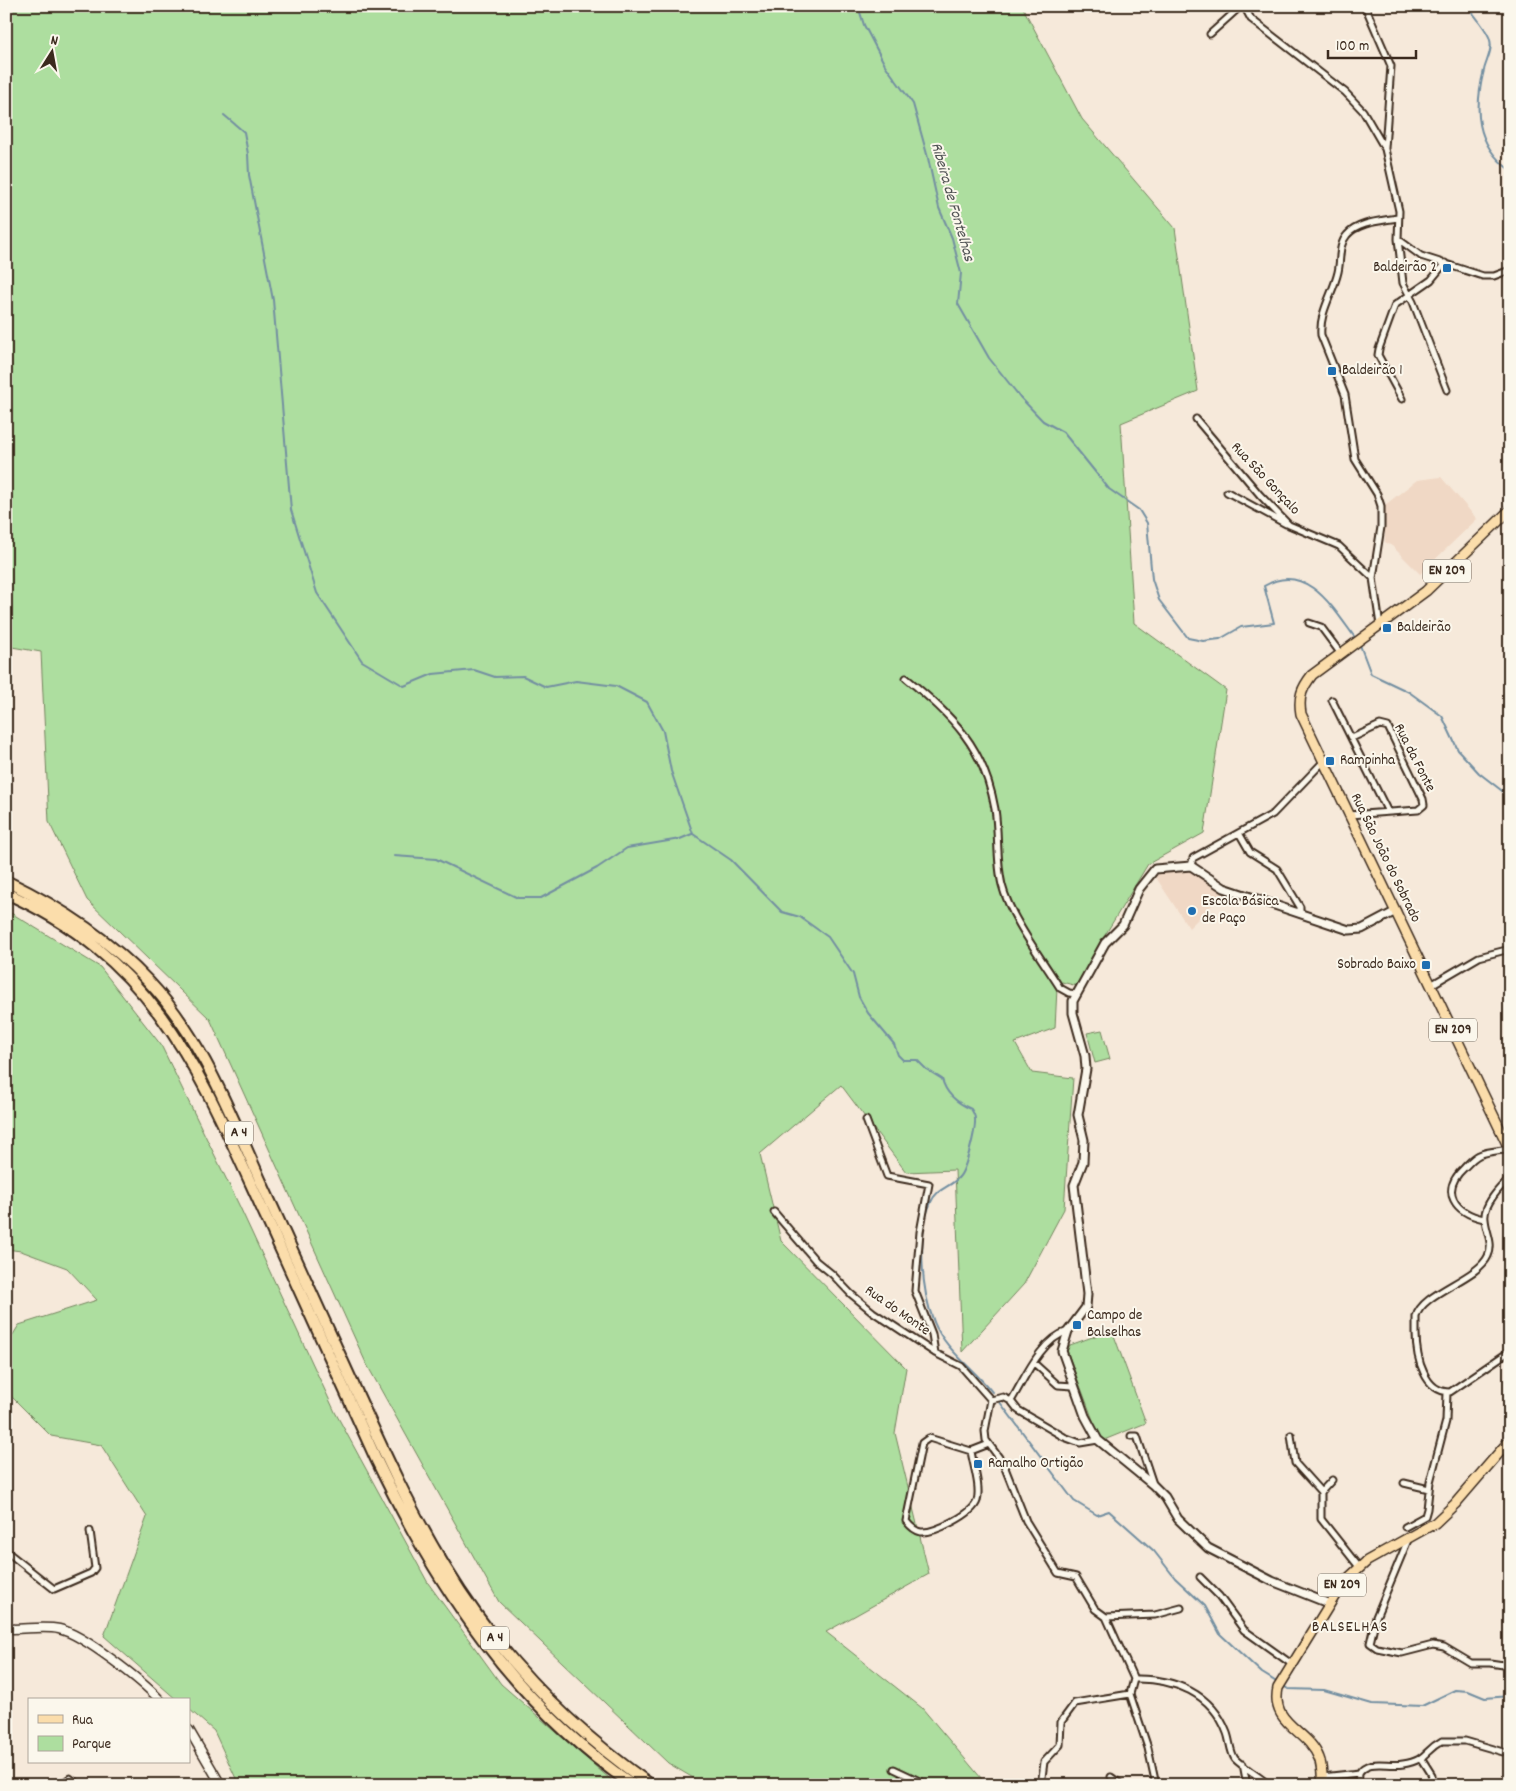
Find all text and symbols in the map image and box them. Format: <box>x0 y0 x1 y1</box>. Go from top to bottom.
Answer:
north arrow <box>28 28 78 78</box>
scale bar <box>1328 28 1416 60</box>
text: N <box>49 31 59 52</box>
text: 100 m <box>1336 36 1369 58</box>
water label: Ribeira de Fontelhas <box>924 140 980 265</box>
place label: Baldeirão 2 <box>1373 257 1437 279</box>
marker: Baldeirão 2 <box>1441 262 1453 274</box>
place label: Baldeirão 1 <box>1342 360 1403 382</box>
marker: Baldeirão 1 <box>1326 365 1338 377</box>
street label: Rua São Gonçalo <box>1225 438 1305 521</box>
road number: EN 209 <box>1423 560 1471 582</box>
place label: Baldeirão <box>1397 617 1451 639</box>
marker: Baldeirão <box>1381 622 1393 634</box>
street label: Rua da Fonte <box>1387 720 1441 796</box>
place label: Rampinha <box>1340 750 1396 772</box>
marker: Rampinha <box>1324 755 1336 767</box>
street label: Rua São João do Sobrado <box>1344 790 1426 927</box>
place label: Escola Básica de Paço <box>1202 891 1280 930</box>
marker: Escola Básica de Paço <box>1186 905 1198 917</box>
place label: Sobrado Baixo <box>1337 954 1416 976</box>
marker: Sobrado Baixo <box>1420 959 1432 971</box>
road number: EN 209 <box>1429 1018 1477 1042</box>
road number: A 4 <box>225 1122 253 1144</box>
street label: Rua do Monte <box>860 1280 935 1342</box>
place label: Campo de Balselhas <box>1087 1305 1143 1344</box>
marker: Campo de Balselhas <box>1071 1319 1083 1331</box>
place label: Ramalho Ortigão <box>988 1453 1084 1475</box>
marker: Ramalho Ortigão <box>972 1458 984 1470</box>
road number: EN 209 <box>1318 1574 1366 1596</box>
district label: BALSELHAS <box>1312 1616 1388 1639</box>
road number: A 4 <box>481 1626 509 1650</box>
legend <box>28 1698 190 1764</box>
text: Rua <box>72 1710 94 1732</box>
text: Parque <box>72 1734 112 1756</box>

